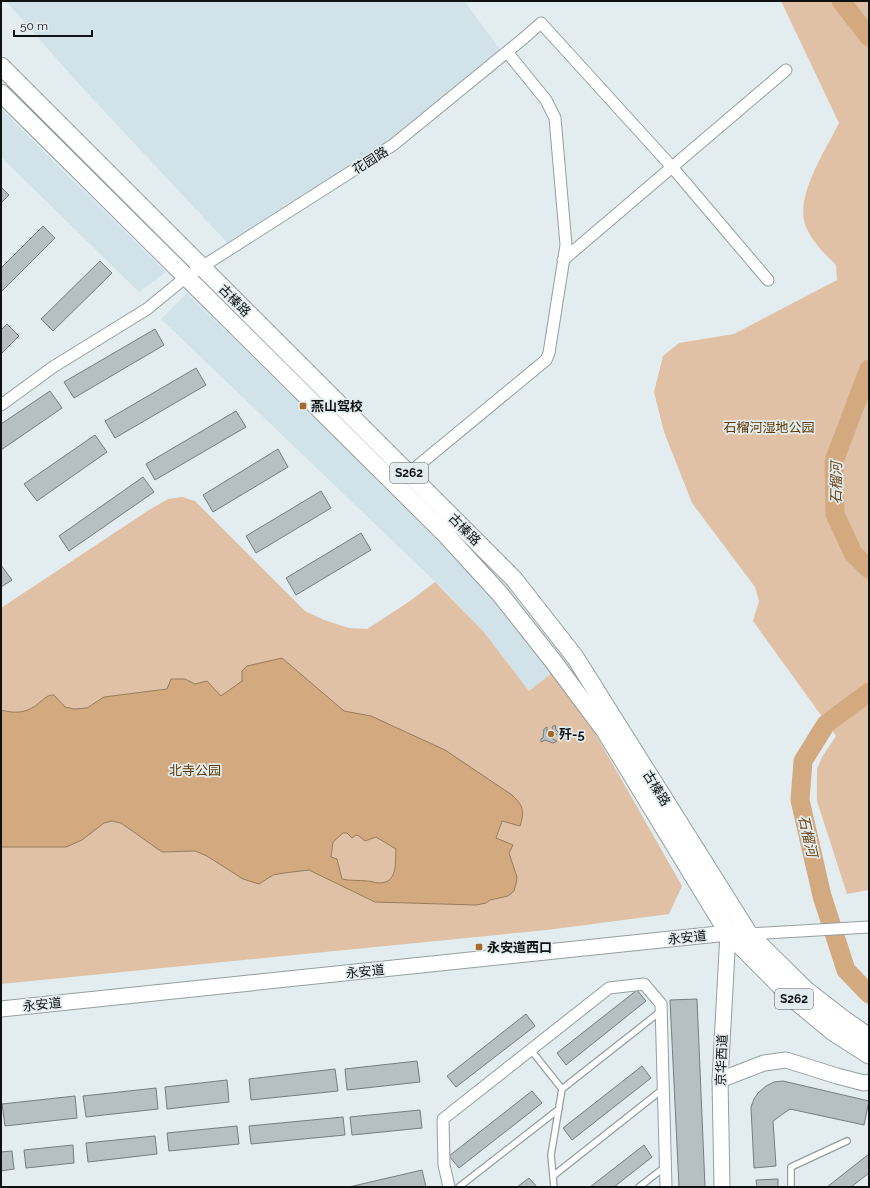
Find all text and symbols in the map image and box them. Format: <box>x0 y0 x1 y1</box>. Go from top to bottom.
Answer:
scale bar <box>14 12 92 38</box>
text: 50 m <box>20 19 48 33</box>
street label: 花园路 <box>350 144 391 177</box>
street label: 古榛路 <box>216 281 254 319</box>
place label: 燕山驾校 <box>311 399 363 414</box>
marker: 燕山驾校 <box>298 401 308 411</box>
park label: 石榴河湿地公园 <box>723 420 815 435</box>
water label: 石榴河 <box>828 459 844 504</box>
road number: S262 <box>390 463 428 483</box>
street label: 古榛路 <box>446 510 484 548</box>
place label: 歼-5 <box>559 727 585 742</box>
marker: 歼-5 <box>546 729 556 739</box>
park label: 北寺公园 <box>169 763 221 778</box>
street label: 古榛路 <box>640 768 673 809</box>
water label: 石榴河 <box>795 814 821 861</box>
street label: 永安道 <box>667 928 707 947</box>
place label: 永安道西口 <box>487 940 552 955</box>
marker: 永安道西口 <box>474 942 484 952</box>
street label: 永安道 <box>345 962 385 981</box>
road number: S262 <box>775 989 813 1009</box>
street label: 永安道 <box>22 995 62 1014</box>
street label: 京华西道 <box>713 1034 730 1086</box>

